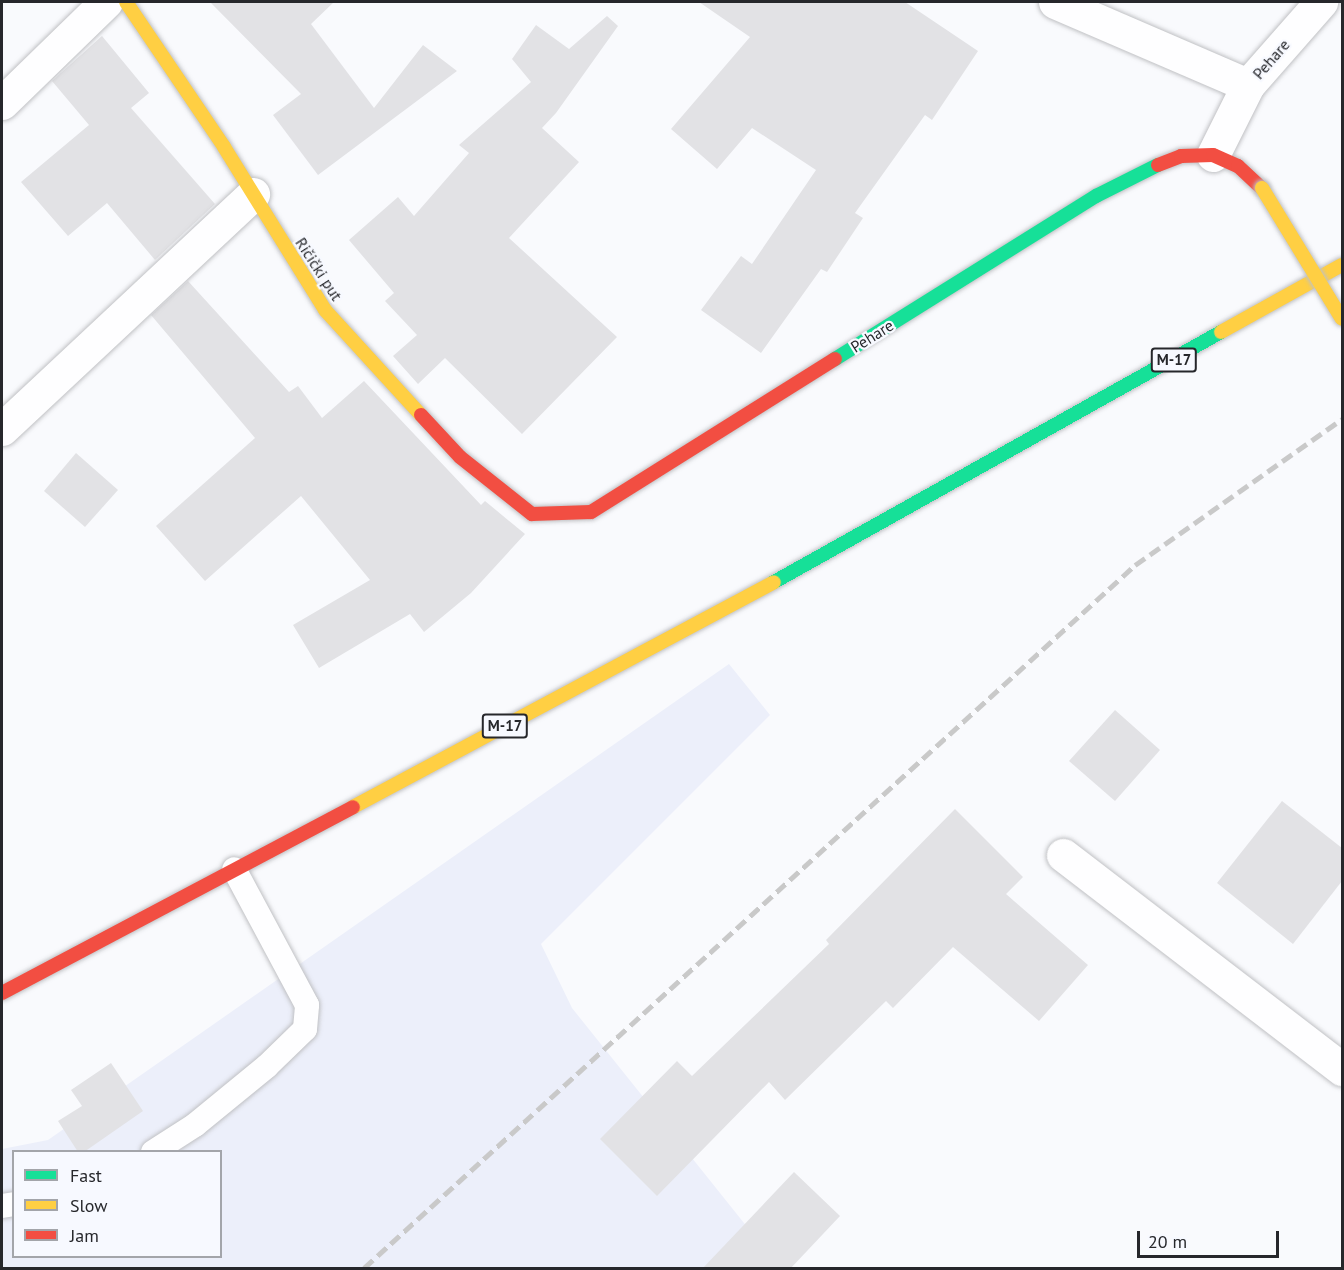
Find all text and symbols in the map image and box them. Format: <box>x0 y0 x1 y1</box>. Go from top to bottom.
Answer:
street label: Pehare <box>1248 35 1294 83</box>
street label: Ričički put <box>291 234 347 304</box>
street label: Pehare <box>847 315 897 357</box>
road number: M-17 <box>1150 348 1198 372</box>
road number: M-17 <box>481 714 529 738</box>
legend <box>12 1150 222 1258</box>
text: Fast <box>70 1164 102 1187</box>
text: Slow <box>70 1194 108 1217</box>
scale bar <box>1140 1219 1282 1257</box>
text: Jam <box>70 1224 99 1247</box>
text: 20 m <box>1148 1230 1187 1253</box>

